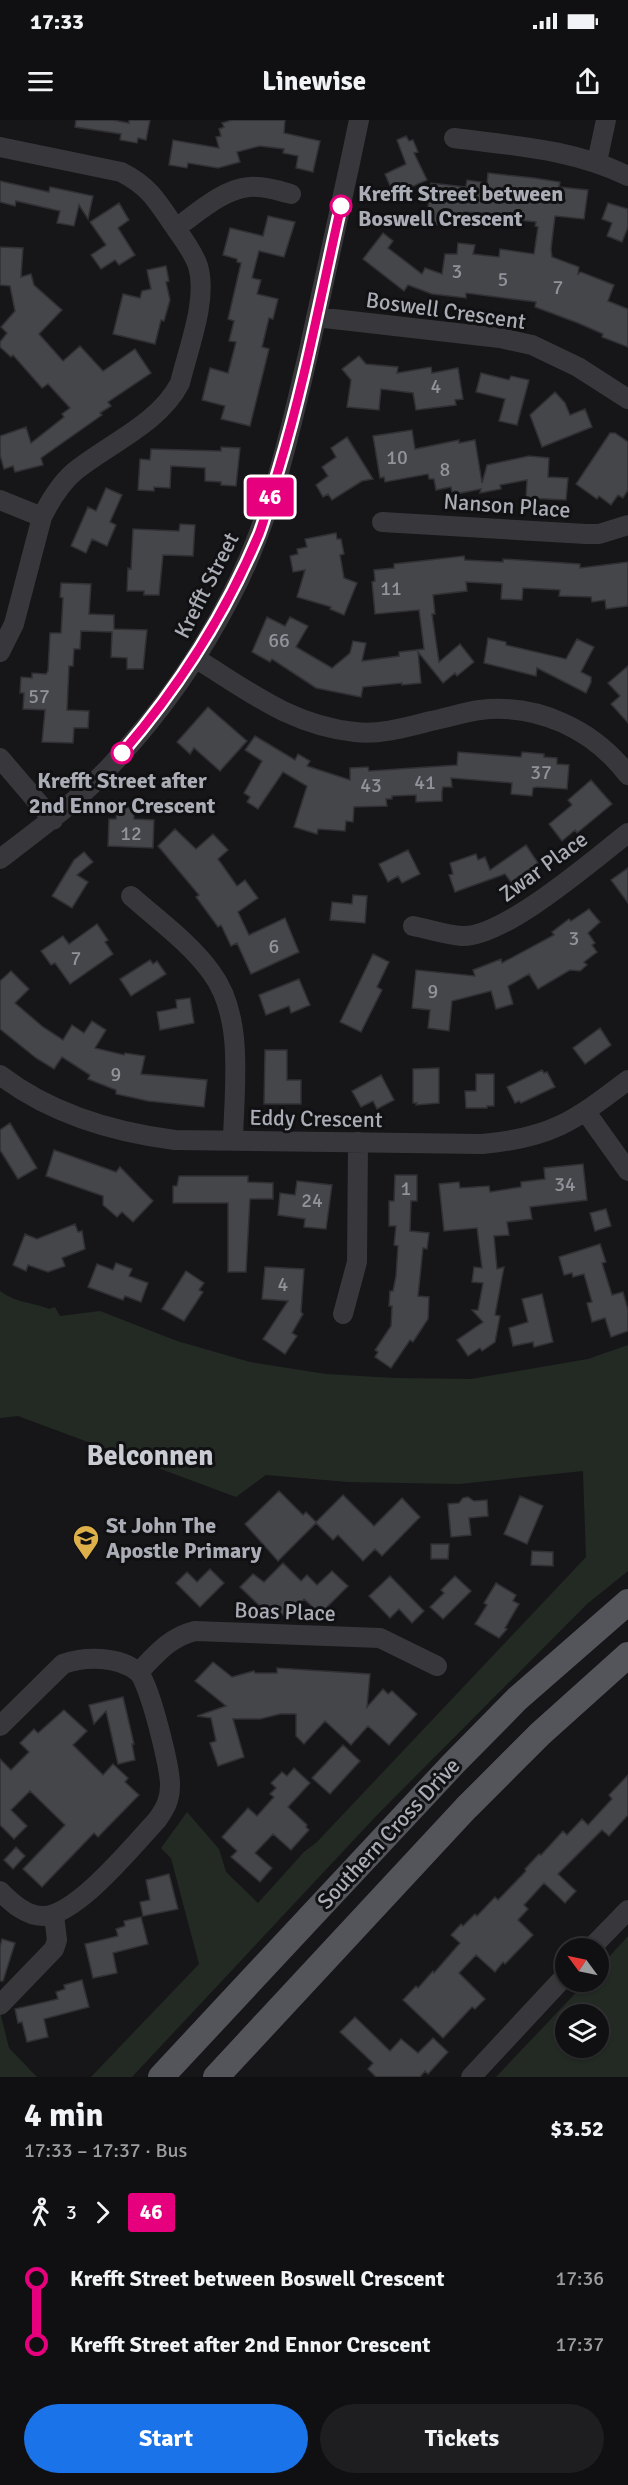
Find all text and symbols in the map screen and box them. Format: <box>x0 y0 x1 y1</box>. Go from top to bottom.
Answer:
text: 17:33 <box>30 8 84 35</box>
icon: menu <box>24 65 57 98</box>
text: Linewise <box>262 65 366 98</box>
icon: share <box>571 65 604 98</box>
place label: Krefft Street between Boswell Crescent <box>358 180 563 232</box>
marker: Krefft Street between Boswell Crescent <box>330 195 352 217</box>
house number: 3 <box>452 259 462 284</box>
house number: 5 <box>498 267 508 292</box>
house number: 7 <box>553 275 563 300</box>
street label: Boswell Crescent <box>364 286 528 335</box>
house number: 4 <box>431 374 442 399</box>
house number: 10 <box>386 445 408 470</box>
house number: 8 <box>440 457 450 482</box>
line badge: 46 <box>243 478 297 517</box>
text: 46 <box>259 484 281 510</box>
street label: Nanson Place <box>443 488 571 523</box>
street label: Krefft Street <box>168 528 245 643</box>
house number: 11 <box>380 576 402 601</box>
house number: 66 <box>268 628 290 653</box>
house number: 57 <box>28 684 50 709</box>
marker: Krefft Street after 2nd Ennor Crescent <box>111 742 133 764</box>
house number: 37 <box>530 760 552 785</box>
place label: Krefft Street after 2nd Ennor Crescent <box>29 767 215 819</box>
house number: 41 <box>414 770 436 795</box>
house number: 43 <box>360 773 382 798</box>
house number: 12 <box>120 821 142 846</box>
street label: Zwar Place <box>494 825 593 908</box>
house number: 3 <box>569 926 579 951</box>
house number: 6 <box>269 934 279 959</box>
house number: 7 <box>71 946 81 971</box>
house number: 9 <box>428 979 438 1004</box>
house number: 9 <box>111 1062 121 1087</box>
street label: Eddy Crescent <box>249 1104 383 1133</box>
house number: 34 <box>554 1172 576 1197</box>
house number: 1 <box>401 1176 411 1201</box>
house number: 24 <box>301 1188 323 1213</box>
house number: 4 <box>278 1272 289 1297</box>
district label: Belconnen <box>86 1439 214 1473</box>
place label: St John The Apostle Primary <box>106 1512 262 1564</box>
school or university icon: St John The Apostle Primary <box>71 1523 101 1561</box>
street label: Boas Place <box>234 1596 336 1627</box>
street label: Southern Cross Drive <box>311 1752 465 1915</box>
north arrow <box>555 1938 609 1992</box>
map controls <box>555 1938 609 2058</box>
button: layers <box>555 2004 609 2058</box>
text: 4 min <box>24 2095 104 2136</box>
text: $3.52 <box>550 2115 604 2142</box>
text: 17:33 – 17:37 · Bus <box>24 2138 187 2163</box>
icon: walk <box>24 2196 57 2229</box>
icon: forward <box>86 2196 119 2229</box>
text: 46 <box>140 2199 163 2225</box>
text: 3 <box>66 2200 77 2225</box>
text: Krefft Street between Boswell Crescent <box>70 2265 445 2292</box>
text: 17:36 <box>555 2266 604 2291</box>
text: Krefft Street after 2nd Ennor Crescent <box>70 2331 431 2358</box>
text: 17:37 <box>555 2332 604 2357</box>
button: Start <box>24 2404 308 2473</box>
button: Tickets <box>320 2404 604 2473</box>

